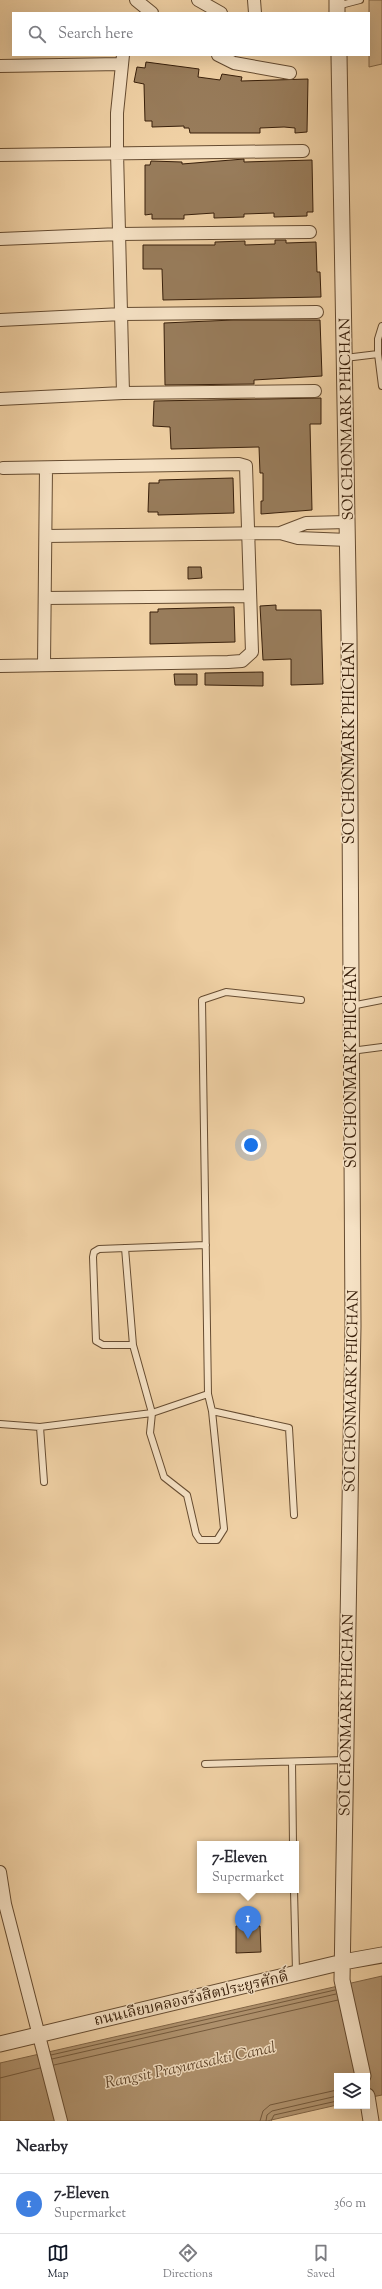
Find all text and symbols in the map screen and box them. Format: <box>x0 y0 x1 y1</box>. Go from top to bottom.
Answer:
search box <box>12 12 370 56</box>
icon: search <box>26 23 48 45</box>
text: Search here <box>58 24 133 45</box>
street label: SOI CHONMARK PHICHAN <box>335 318 360 520</box>
street label: SOI CHONMARK PHICHAN <box>340 642 361 844</box>
street label: SOI CHONMARK PHICHAN <box>342 966 363 1168</box>
your location <box>241 1135 261 1155</box>
street label: SOI CHONMARK PHICHAN <box>340 1290 365 1492</box>
street label: SOI CHONMARK PHICHAN <box>335 1614 360 1816</box>
popup <box>197 1841 299 1893</box>
text: 7-Eleven <box>212 1848 267 1869</box>
text: Supermarket <box>212 1869 284 1887</box>
pin: 1 <box>235 1906 261 1939</box>
street label: ถนนเลียบคลองรังสิตประยูรศักดิ์ <box>92 1965 292 2032</box>
water label: Rangsit Prayurasakti Canal <box>103 2037 278 2096</box>
map controls <box>334 2073 370 2109</box>
button: layers <box>334 2073 370 2109</box>
text: Nearby <box>16 2135 68 2159</box>
text: 7-Eleven <box>54 2184 109 2205</box>
text: 1 <box>27 2195 31 2213</box>
text: 360 m <box>334 2195 366 2213</box>
text: Supermarket <box>54 2205 126 2223</box>
tab: Map <box>47 2242 69 2282</box>
tab: Directions <box>163 2242 213 2282</box>
tab: Saved <box>307 2242 335 2282</box>

